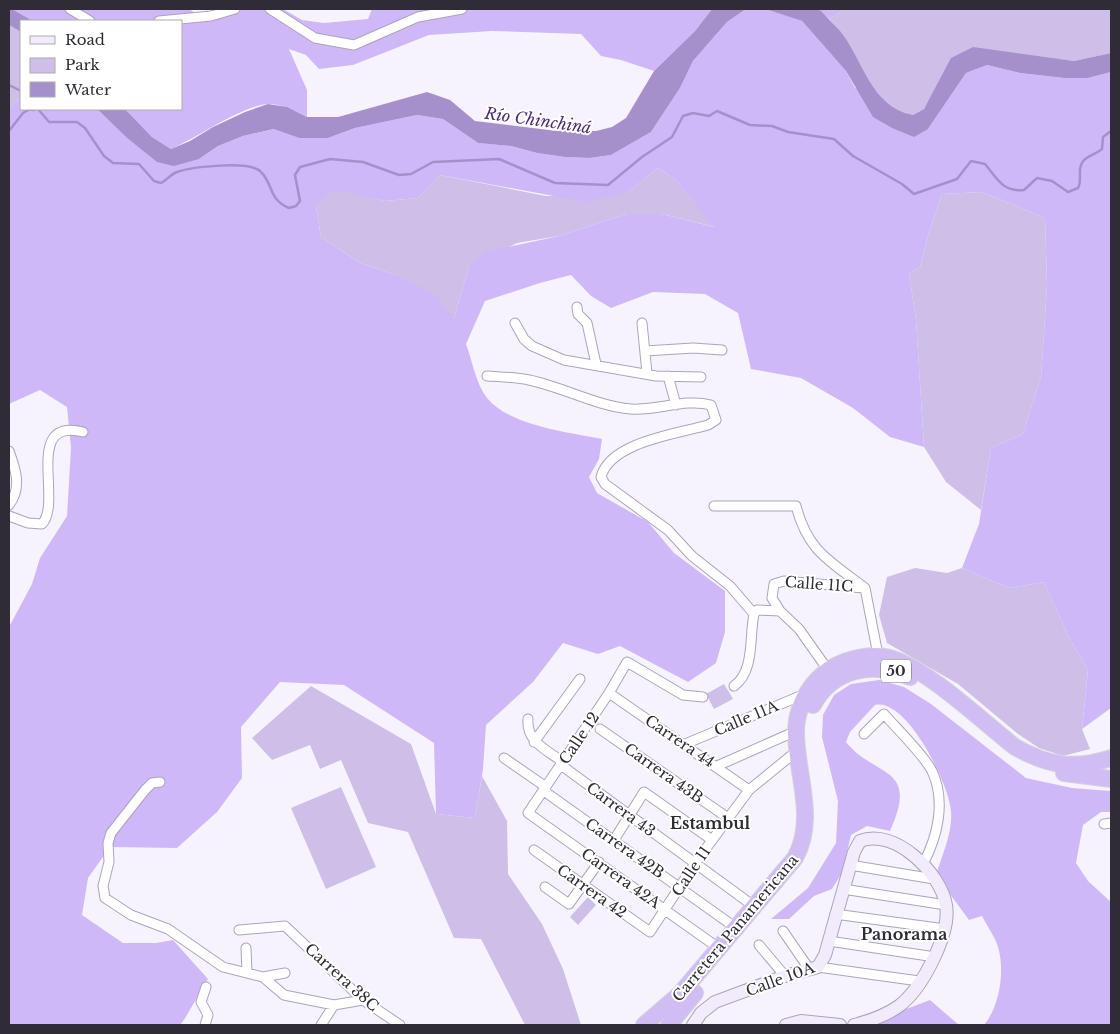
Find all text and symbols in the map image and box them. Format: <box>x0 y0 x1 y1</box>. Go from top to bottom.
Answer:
legend <box>20 20 182 110</box>
text: Road <box>65 30 105 49</box>
text: Park <box>65 55 101 74</box>
text: Water <box>64 80 112 99</box>
water label: Río Chinchiná <box>482 102 593 137</box>
street label: Calle 11C <box>784 572 854 596</box>
road number: 50 <box>881 659 911 682</box>
street label: Calle 11A <box>711 696 781 740</box>
street label: Calle 12 <box>555 708 603 768</box>
street label: Carrera 44 <box>641 711 719 771</box>
street label: Carrera 43B <box>621 739 707 807</box>
street label: Carrera 43 <box>583 778 659 840</box>
district label: Estambul <box>670 813 751 833</box>
street label: Carrera 42B <box>582 814 668 882</box>
street label: Calle 11 <box>667 842 715 900</box>
street label: Carrera 42A <box>578 844 664 912</box>
street label: Carretera Panamericana <box>668 850 802 1005</box>
street label: Carrera 42 <box>554 860 630 922</box>
district label: Panorama <box>861 924 947 944</box>
street label: Carrera 38C <box>301 939 383 1015</box>
street label: Calle 10A <box>743 958 817 1000</box>

